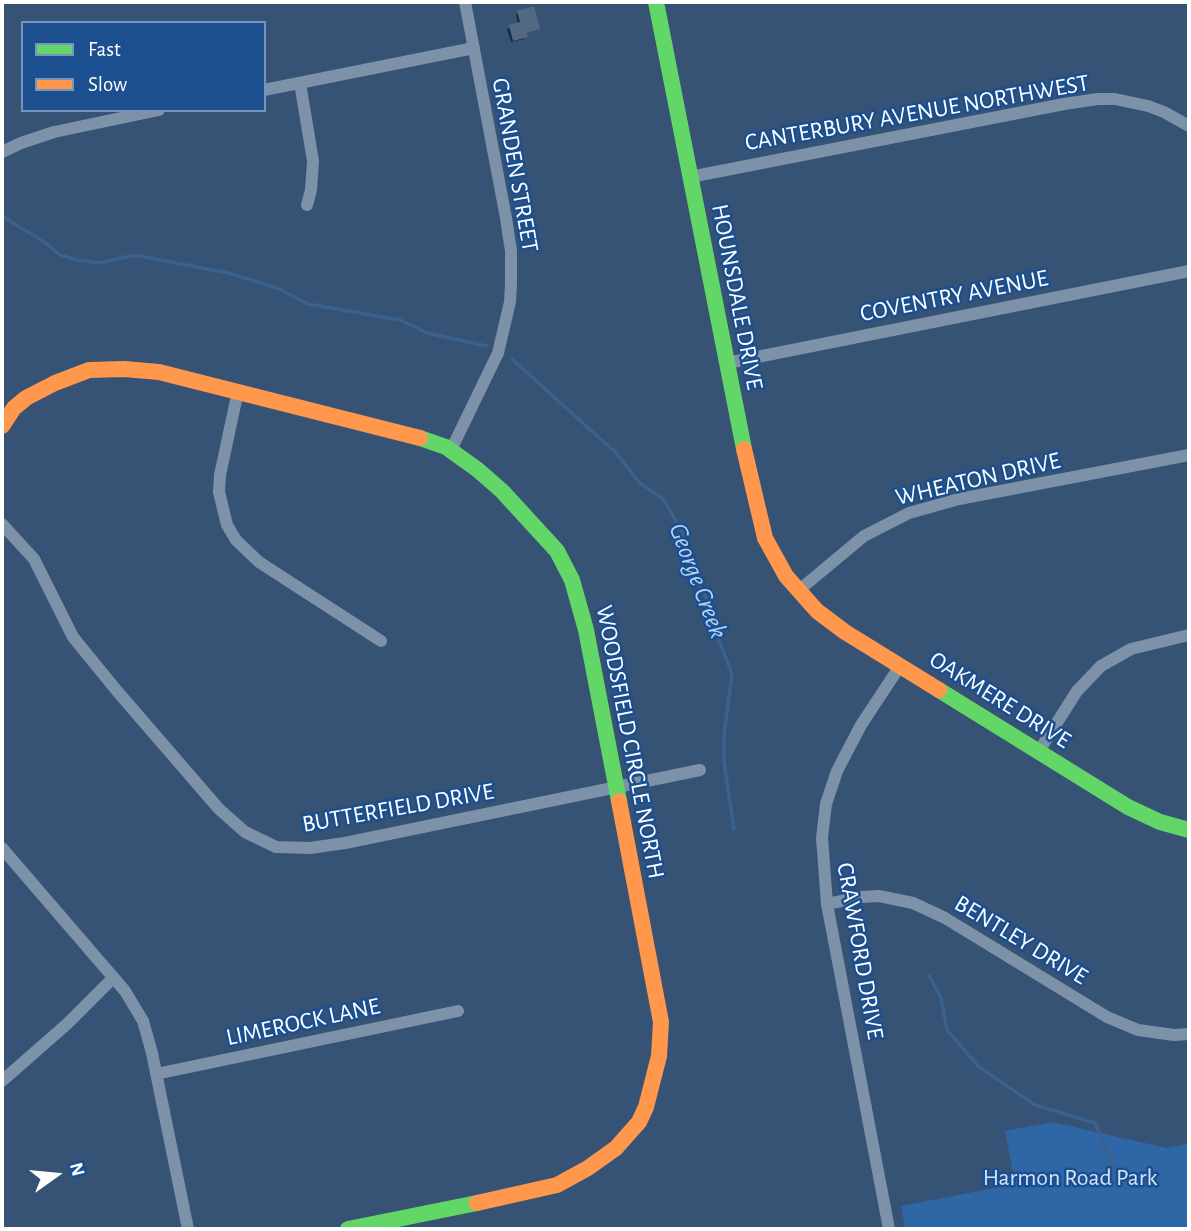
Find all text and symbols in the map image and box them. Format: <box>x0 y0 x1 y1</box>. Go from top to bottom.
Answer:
legend <box>21 21 266 112</box>
text: Fast <box>88 39 121 60</box>
street label: CANTERBURY AVENUE NORTHWEST <box>743 69 1091 157</box>
text: Slow <box>88 74 127 95</box>
street label: GRANDEN STREET <box>486 76 544 254</box>
street label: HOUNSDALE DRIVE <box>705 202 769 392</box>
street label: COVENTRY AVENUE <box>858 264 1050 328</box>
street label: WHEATON DRIVE <box>893 446 1063 512</box>
water label: George Creek <box>662 519 734 643</box>
street label: WOODSFIELD CIRCLE NORTH <box>589 603 671 881</box>
street label: OAKMERE DRIVE <box>924 645 1076 755</box>
street label: BUTTERFIELD DRIVE <box>300 777 496 839</box>
street label: CRAWFORD DRIVE <box>830 860 890 1042</box>
street label: BENTLEY DRIVE <box>949 889 1093 991</box>
street label: LIMEROCK LANE <box>223 992 383 1052</box>
north arrow <box>21 1140 91 1210</box>
text: N <box>66 1161 88 1178</box>
park label: Harmon Road Park <box>983 1164 1157 1192</box>

